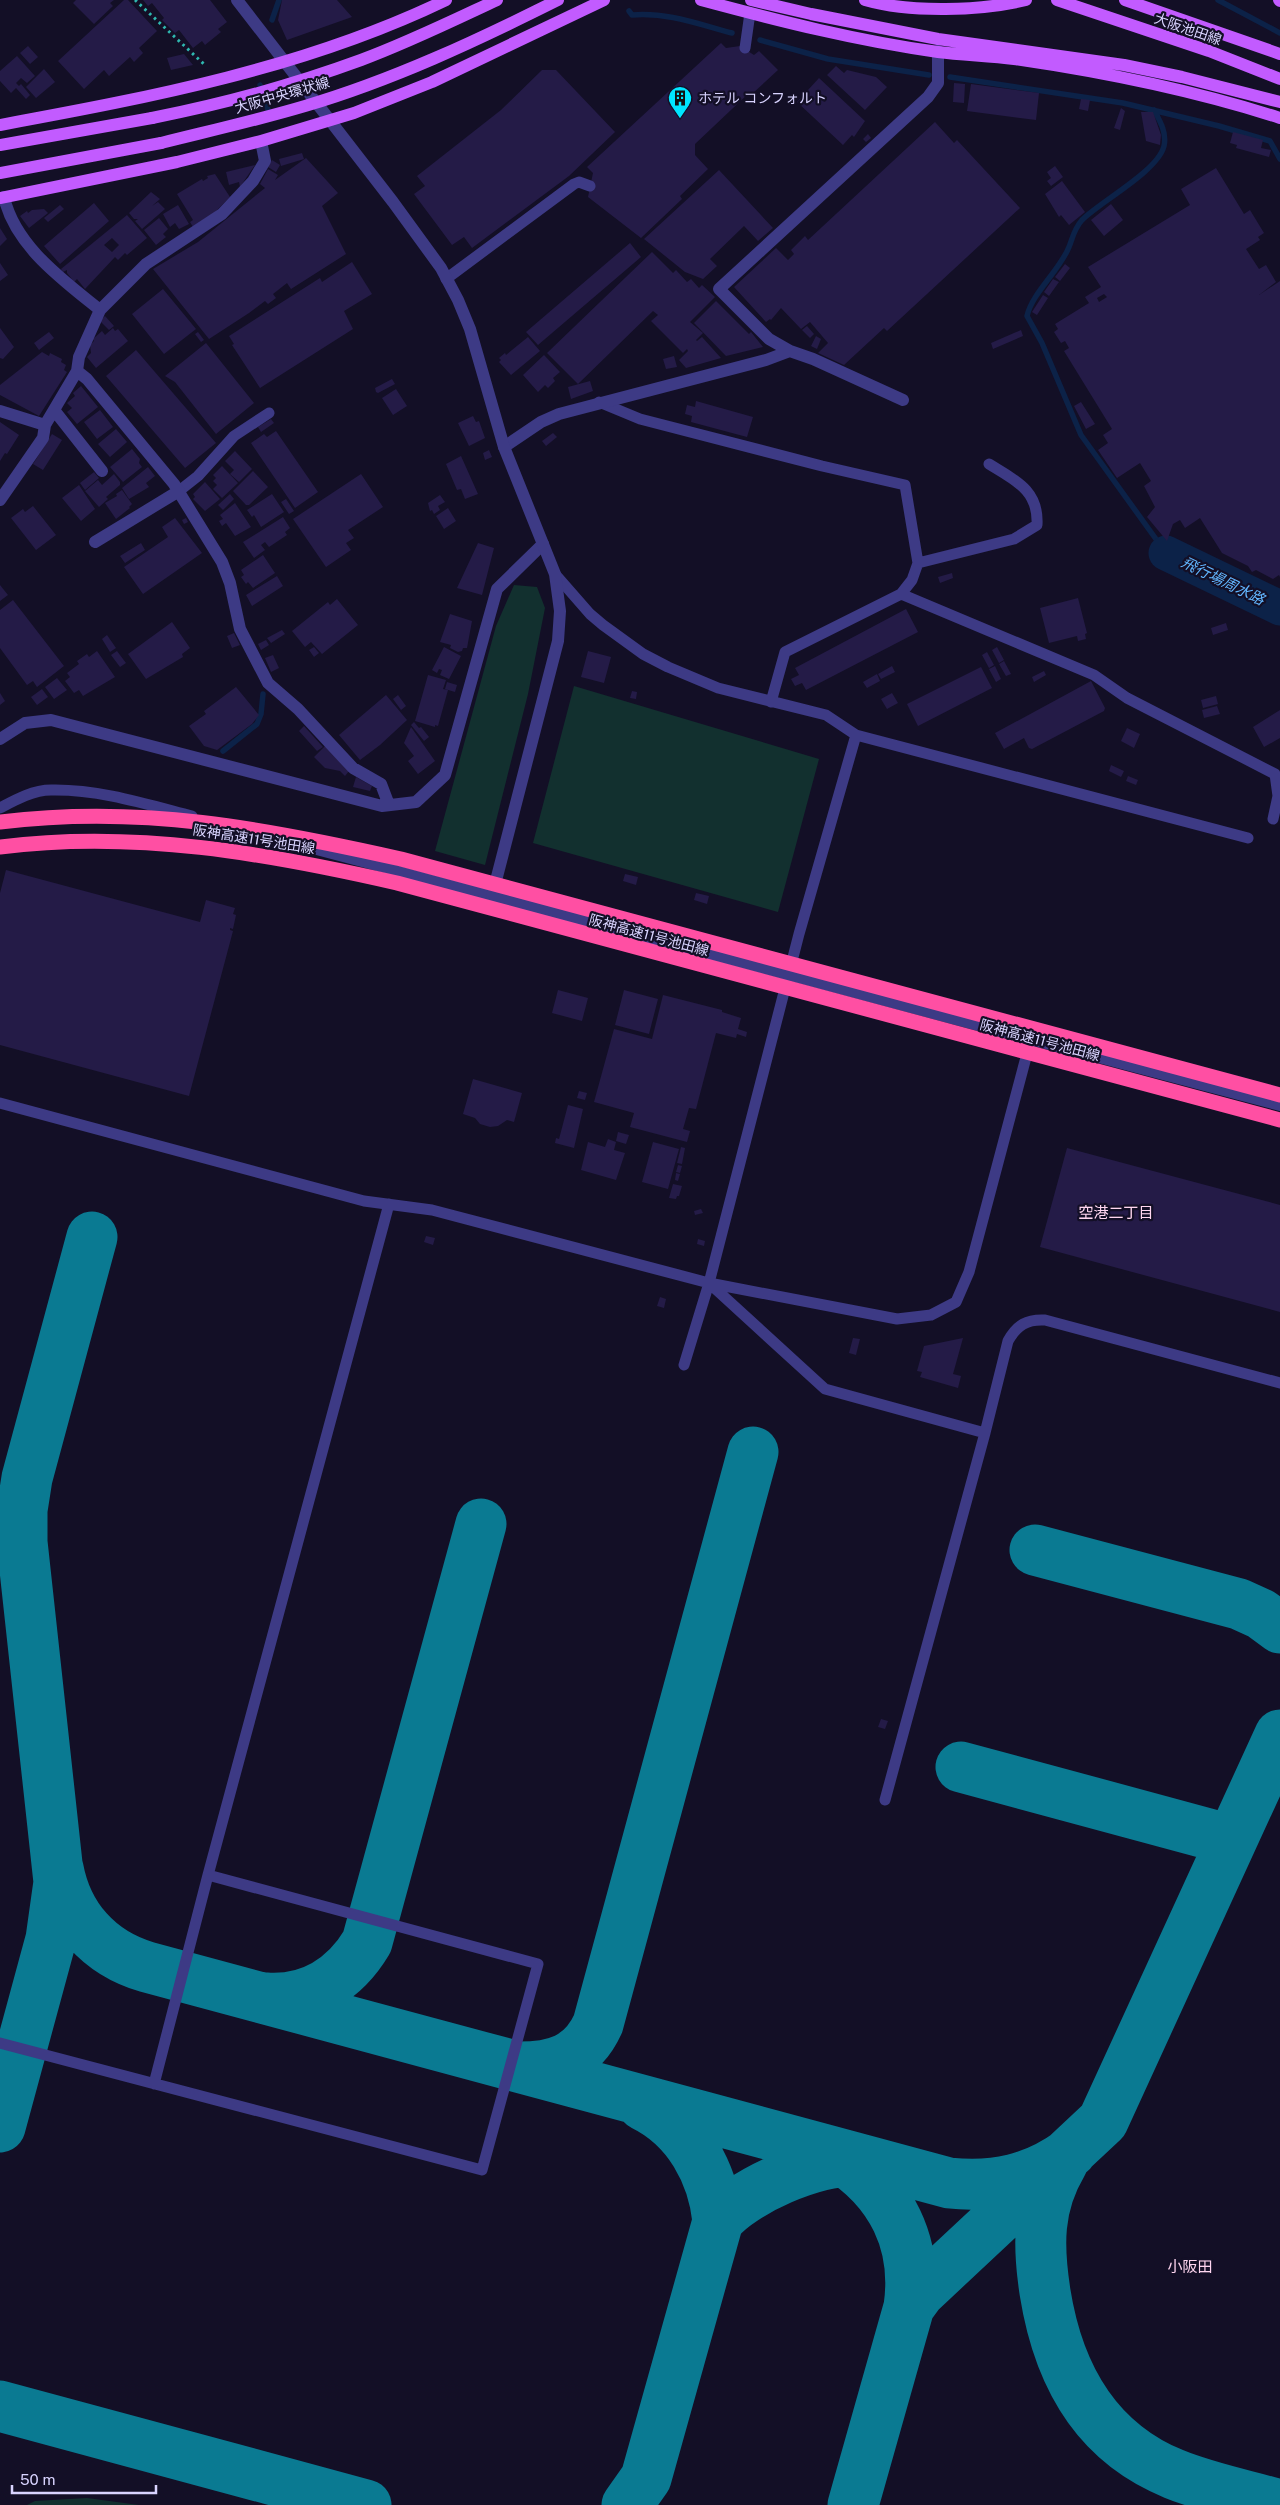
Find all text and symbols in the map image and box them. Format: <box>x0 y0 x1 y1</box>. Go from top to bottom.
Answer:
street label: 大阪池田線 <box>1152 10 1224 48</box>
street label: 大阪中央環状線 <box>233 74 331 116</box>
building icon: ホテル コンフォルト <box>667 85 693 119</box>
place label: ホテル コンフォルト <box>698 90 827 106</box>
water label: 飛行場周水路 <box>1179 553 1269 609</box>
street label: 阪神高速11号池田線 <box>192 821 316 857</box>
street label: 阪神高速11号池田線 <box>587 911 711 959</box>
street label: 阪神高速11号池田線 <box>978 1016 1102 1064</box>
district label: 空港二丁目 <box>1078 1204 1154 1221</box>
district label: 小阪田 <box>1167 2258 1213 2275</box>
scale bar <box>12 2462 156 2494</box>
text: 50 m <box>20 2471 55 2488</box>

